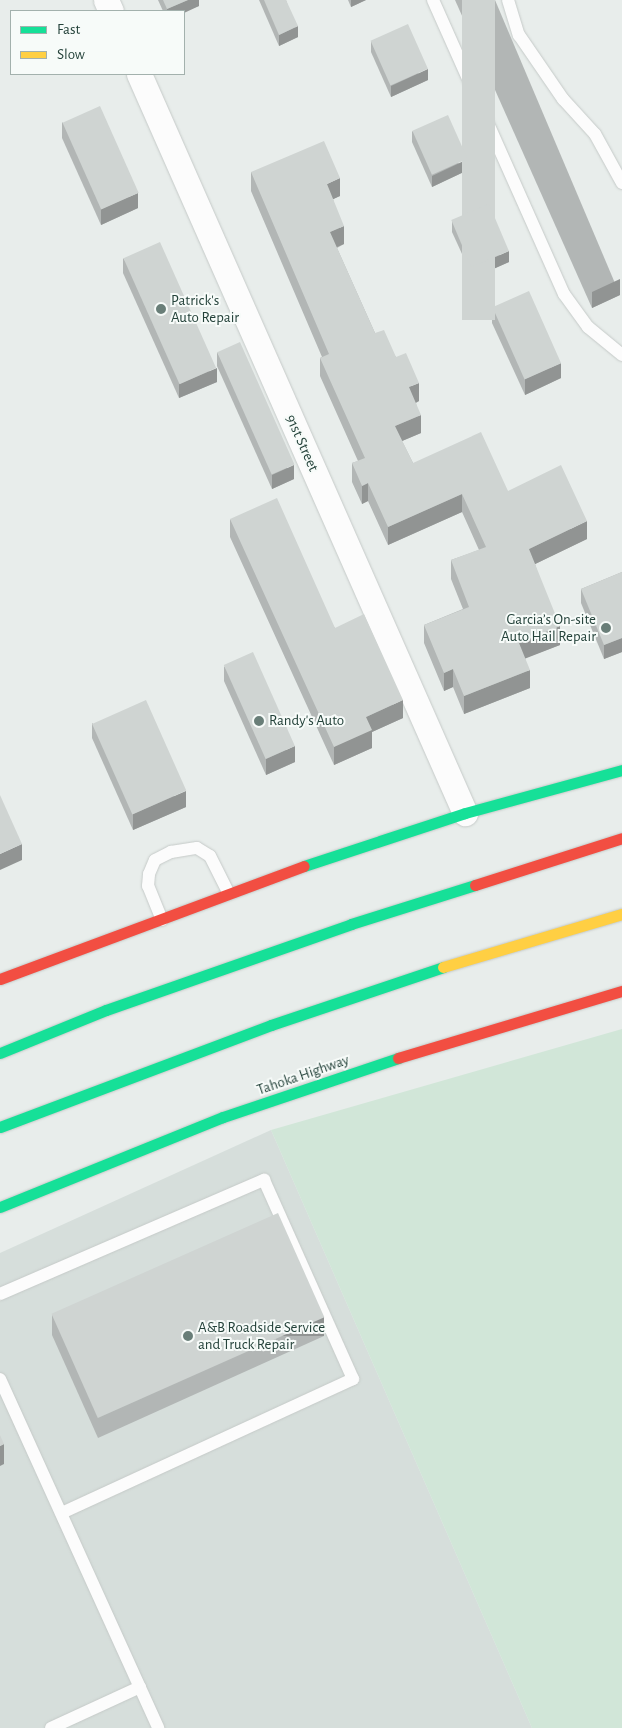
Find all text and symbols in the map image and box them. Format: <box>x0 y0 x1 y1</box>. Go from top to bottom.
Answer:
legend <box>10 10 185 75</box>
text: Fast <box>57 22 80 37</box>
text: Slow <box>57 47 85 62</box>
place label: Patrick's Auto Repair <box>171 291 239 326</box>
marker: Patrick's Auto Repair <box>155 303 167 315</box>
street label: 91st Street <box>282 412 322 474</box>
place label: Garcia’s On-site Auto Hail Repair <box>501 610 596 645</box>
marker: Garcia’s On-site Auto Hail Repair <box>600 622 612 634</box>
place label: Randy's Auto <box>269 712 344 730</box>
marker: Randy's Auto <box>253 715 265 727</box>
street label: Tahoka Highway <box>255 1051 351 1099</box>
place label: A&B Roadside Service and Truck Repair <box>198 1318 325 1353</box>
marker: A&B Roadside Service and Truck Repair <box>182 1330 194 1342</box>

